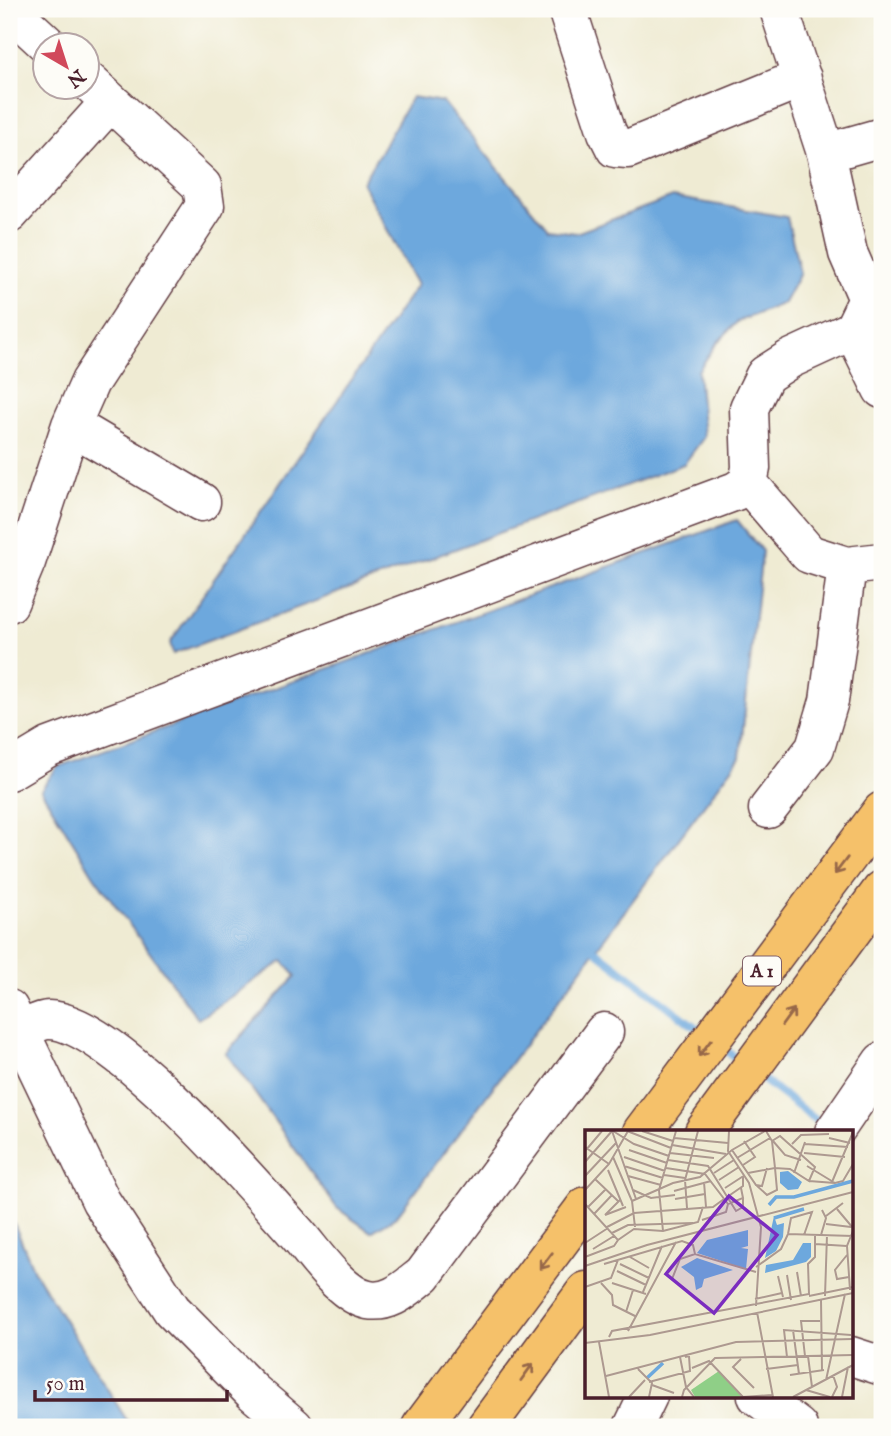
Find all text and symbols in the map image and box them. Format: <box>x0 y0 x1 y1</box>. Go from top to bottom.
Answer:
north arrow <box>32 32 102 102</box>
text: N <box>61 63 90 93</box>
one-way arrow <box>834 856 849 874</box>
road number: A 1 <box>743 956 781 986</box>
one-way arrow <box>781 1008 795 1027</box>
one-way arrow <box>698 1038 712 1057</box>
inset map <box>585 1130 852 1398</box>
one-way arrow <box>538 1251 553 1270</box>
scale bar <box>35 1359 228 1403</box>
one-way arrow <box>520 1363 534 1382</box>
text: 50 m <box>46 1371 85 1398</box>

